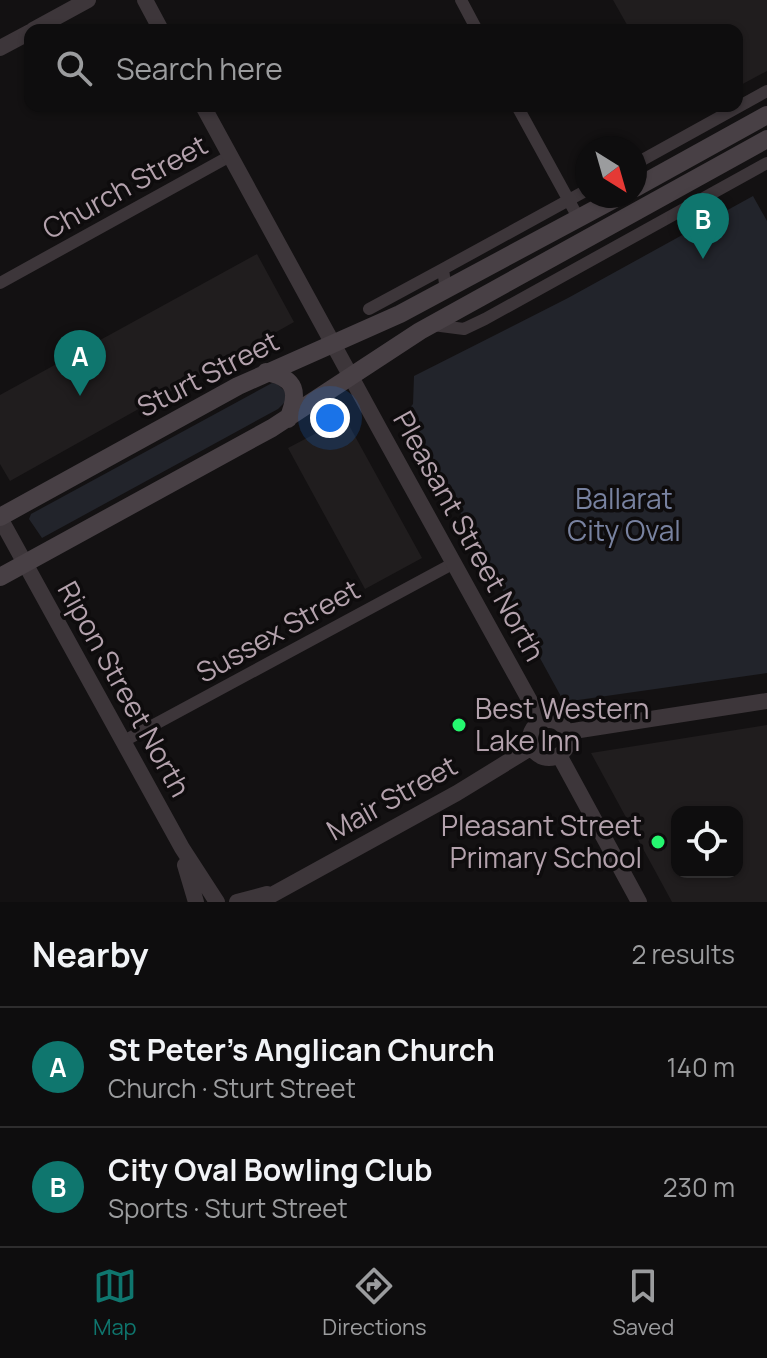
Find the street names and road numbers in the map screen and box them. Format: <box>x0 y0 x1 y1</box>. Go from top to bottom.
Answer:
street label: Church Street <box>35 125 214 247</box>
street label: Sturt Street <box>130 321 285 425</box>
street label: Pleasant Street North <box>385 404 554 667</box>
street label: Sussex Street <box>189 569 366 691</box>
street label: Ripon Street North <box>50 574 200 803</box>
street label: Mair Street <box>320 746 464 849</box>

